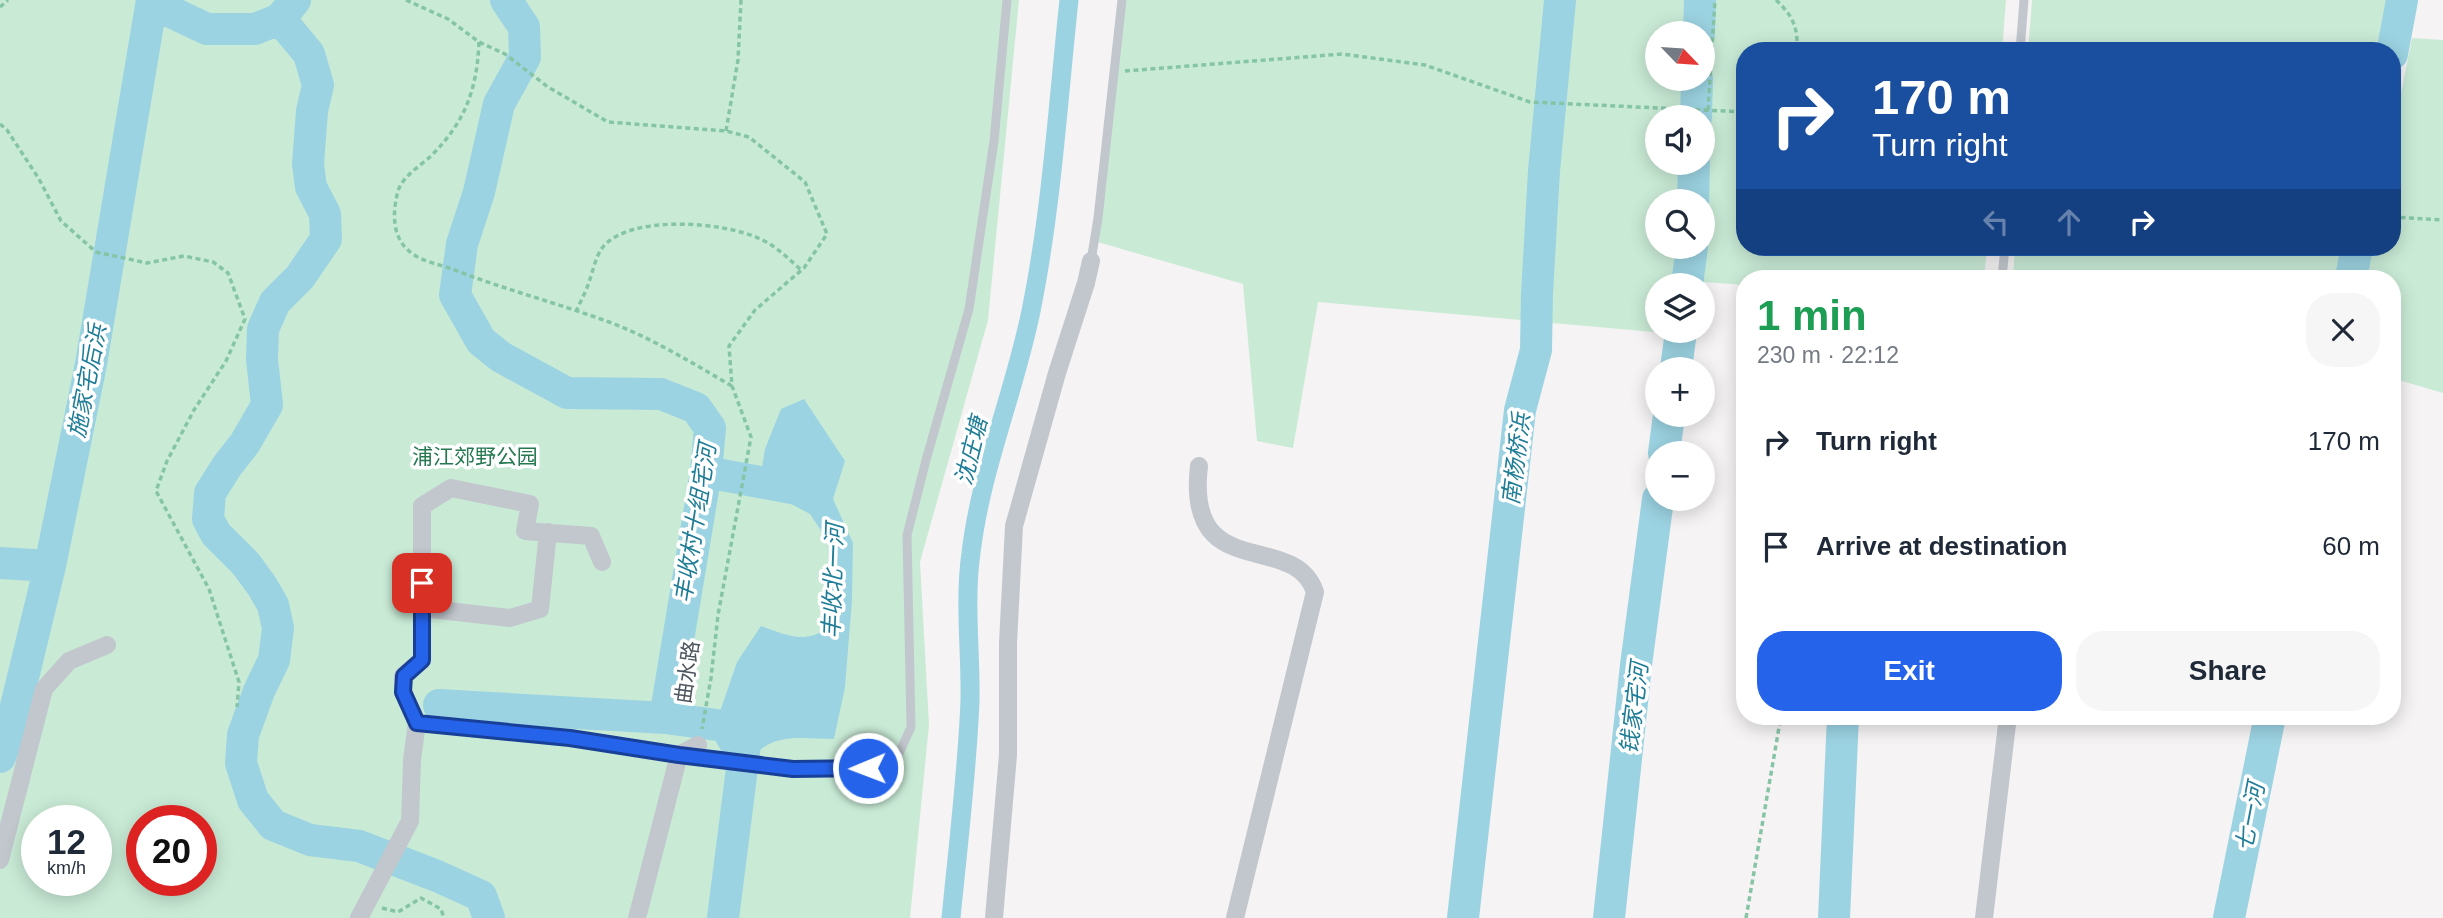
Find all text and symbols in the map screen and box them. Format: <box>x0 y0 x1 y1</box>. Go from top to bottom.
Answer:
north arrow <box>1645 21 1715 91</box>
map controls <box>1645 21 1715 511</box>
icon: right <box>1757 70 1848 161</box>
text: 170 m <box>1872 70 2011 124</box>
button: sound <box>1645 105 1715 175</box>
text: Turn right <box>1872 127 2008 163</box>
button: search <box>1645 189 1715 259</box>
icon: left <box>1977 203 2015 241</box>
icon: ahead <box>2050 203 2088 241</box>
icon: right <box>2123 203 2161 241</box>
button: layers <box>1645 273 1715 343</box>
text: 1 min <box>1757 292 1867 339</box>
button: close <box>2306 293 2380 367</box>
water label: 施家宅后浜 <box>63 320 111 440</box>
text: 230 m · 22:12 <box>1757 342 1899 368</box>
button: + <box>1645 357 1715 427</box>
water label: 沈庄塘 <box>950 410 993 488</box>
water label: 南杨桥浜 <box>1497 410 1535 506</box>
icon: right <box>1757 423 1795 461</box>
text: Turn right <box>1816 426 1937 456</box>
text: 170 m <box>2308 426 2380 456</box>
water label: 丰收村十组宅河 <box>670 438 721 605</box>
button: − <box>1645 441 1715 511</box>
park label: 浦江郊野公园 <box>412 445 538 468</box>
water label: 丰收北一河 <box>818 519 848 639</box>
icon: arrive <box>1757 528 1795 566</box>
text: Arrive at destination <box>1816 531 2067 561</box>
text: 60 m <box>2322 531 2380 561</box>
pin <box>392 553 452 613</box>
icon: arrive <box>403 564 441 602</box>
button: Exit <box>1757 631 2062 711</box>
button: Share <box>2076 631 2380 711</box>
street label: 曲水路 <box>671 639 703 705</box>
water label: 钱家宅河 <box>1615 657 1653 755</box>
position arrow <box>831 731 905 805</box>
water label: 七一河 <box>2231 777 2270 853</box>
speed limit sign: 20 <box>126 805 217 896</box>
text: 12 <box>47 822 86 861</box>
text: km/h <box>47 858 86 878</box>

